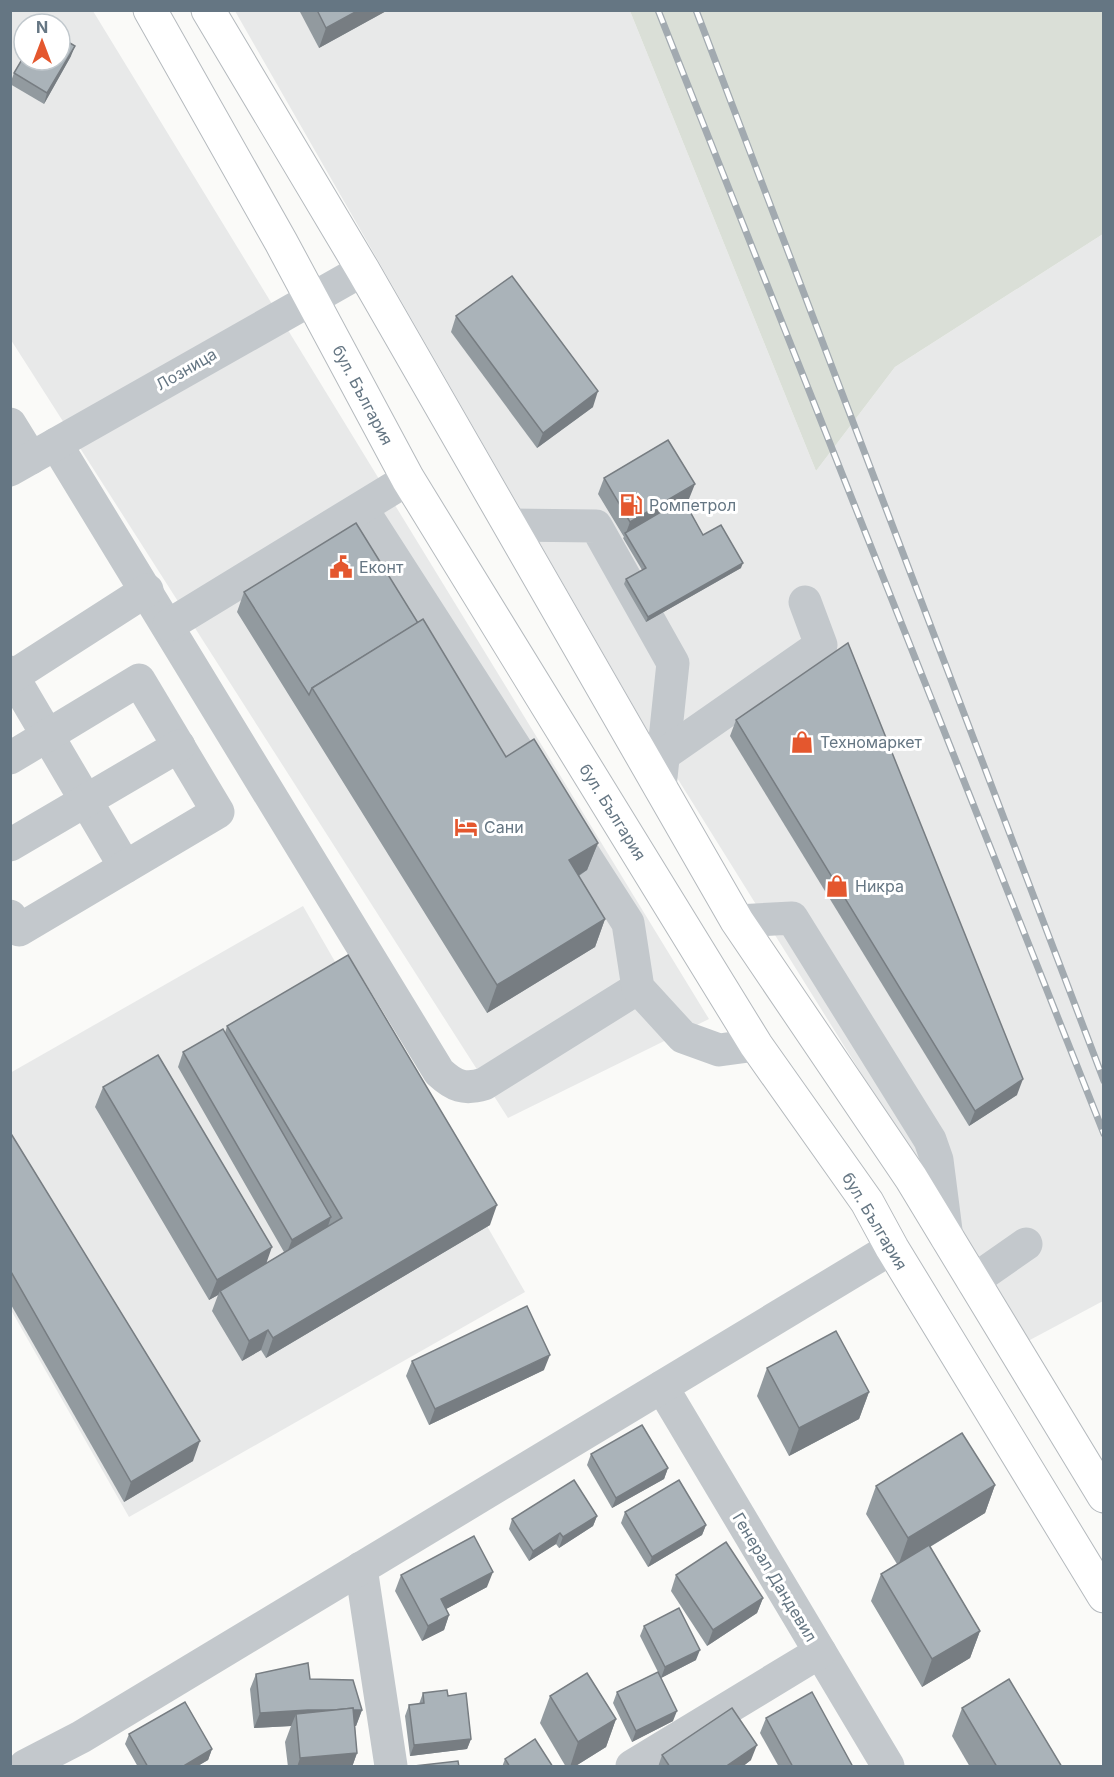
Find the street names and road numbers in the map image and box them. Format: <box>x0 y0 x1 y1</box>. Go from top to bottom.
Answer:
street label: бул. България <box>328 342 398 448</box>
street label: Лозница <box>152 344 220 394</box>
street label: бул. България <box>575 760 651 864</box>
street label: бул. България <box>838 1169 912 1273</box>
street label: Генерал Дандевил <box>728 1509 822 1645</box>

